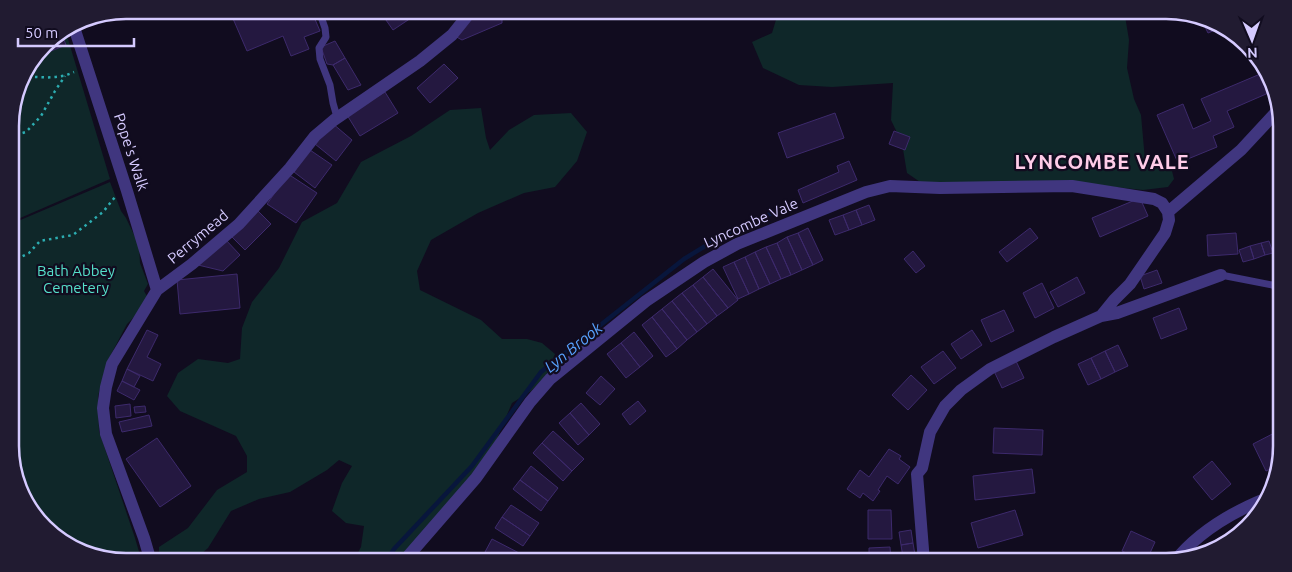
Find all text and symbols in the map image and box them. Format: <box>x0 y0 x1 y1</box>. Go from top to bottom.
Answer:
scale bar <box>18 15 134 47</box>
north arrow <box>1227 15 1277 65</box>
text: 50 m <box>25 24 58 41</box>
text: N <box>1247 45 1258 61</box>
street label: Pope's Walk <box>111 111 152 193</box>
district label: LYNCOMBE VALE <box>1014 150 1190 173</box>
street label: Lyncombe Vale <box>701 194 801 251</box>
street label: Perrymead <box>164 206 231 267</box>
park label: Bath Abbey Cemetery <box>37 262 115 296</box>
water label: Lyn Brook <box>541 318 606 376</box>

